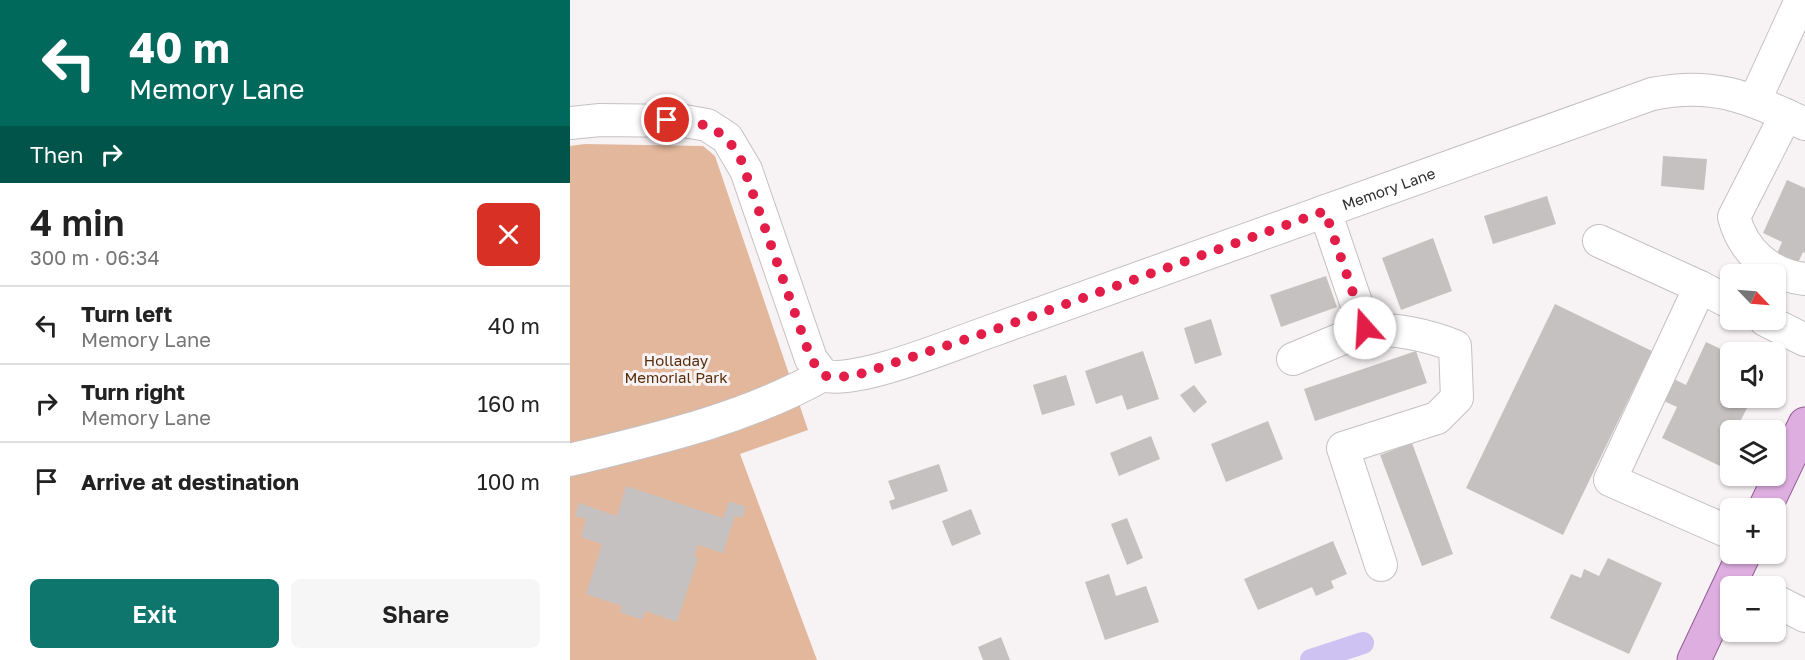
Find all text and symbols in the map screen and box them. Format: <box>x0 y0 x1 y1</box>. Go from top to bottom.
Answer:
text: 40 m <box>129 22 230 72</box>
icon: left <box>30 24 108 102</box>
text: Memory Lane <box>129 73 304 105</box>
pin <box>641 94 692 145</box>
icon: arrive <box>650 103 683 136</box>
icon: right <box>95 138 128 171</box>
text: Then <box>30 141 83 168</box>
street label: Memory Lane <box>1339 163 1438 213</box>
text: 4 min <box>30 201 125 244</box>
button: close <box>477 203 540 266</box>
text: 300 m · 06:34 <box>30 245 160 269</box>
north arrow <box>1720 264 1786 330</box>
map controls <box>1720 264 1786 642</box>
position arrow <box>1333 296 1397 360</box>
text: Turn left <box>81 300 172 327</box>
icon: left <box>30 309 63 342</box>
text: 40 m <box>488 312 540 339</box>
text: Memory Lane <box>81 327 211 351</box>
button: sound <box>1720 342 1786 408</box>
park label: Holladay Memorial Park <box>624 351 728 386</box>
text: Turn right <box>81 378 185 405</box>
icon: right <box>30 387 63 420</box>
text: 160 m <box>477 390 540 417</box>
text: Memory Lane <box>81 405 211 429</box>
button: layers <box>1720 420 1786 486</box>
icon: arrive <box>30 465 63 498</box>
text: Arrive at destination <box>81 468 299 495</box>
text: 100 m <box>477 468 540 495</box>
button: + <box>1720 498 1786 564</box>
button: − <box>1720 576 1786 642</box>
button: Exit <box>30 579 279 648</box>
button: Share <box>291 579 540 648</box>

